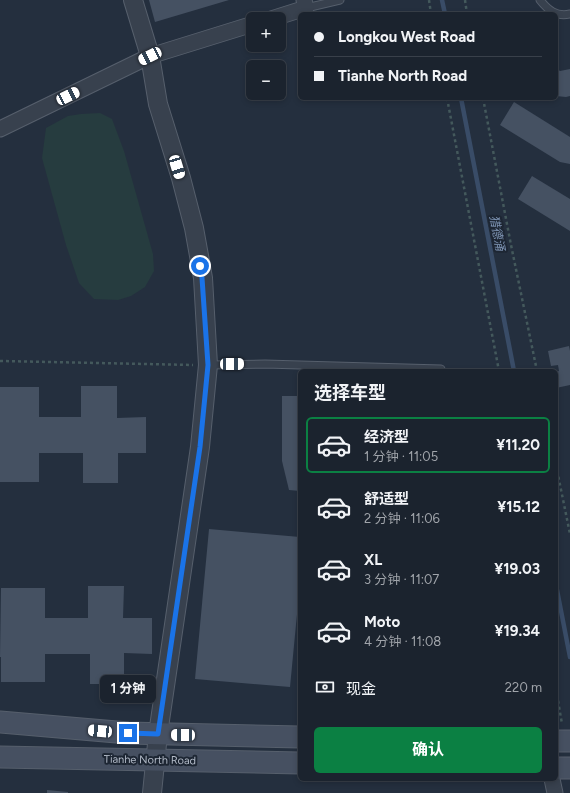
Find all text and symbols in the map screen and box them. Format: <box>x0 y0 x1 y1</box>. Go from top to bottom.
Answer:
map controls <box>246 12 286 100</box>
button: + <box>246 12 286 52</box>
text: Longkou West Road <box>338 28 475 46</box>
car <box>137 45 163 67</box>
button: − <box>246 60 286 100</box>
text: Tianhe North Road <box>338 67 467 85</box>
car <box>55 85 81 107</box>
car <box>168 154 186 180</box>
water label: 猎德涌 <box>487 214 508 254</box>
route start <box>191 257 209 275</box>
car <box>220 358 244 370</box>
text: 选择车型 <box>314 382 386 404</box>
icon: car <box>316 427 352 463</box>
text: 经济型 <box>364 428 409 446</box>
text: ¥11.20 <box>496 436 540 454</box>
text: 1 分钟 · 11:05 <box>364 449 438 464</box>
icon: car <box>316 489 352 525</box>
text: 舒适型 <box>364 490 409 508</box>
text: ¥15.12 <box>497 498 540 516</box>
text: 2 分钟 · 11:06 <box>364 511 440 526</box>
icon: car <box>316 551 352 587</box>
text: XL <box>364 551 382 569</box>
text: ¥19.03 <box>494 560 540 578</box>
text: 3 分钟 · 11:07 <box>364 572 439 587</box>
icon: car <box>316 613 352 649</box>
text: Moto <box>364 613 400 631</box>
text: ¥19.34 <box>494 622 540 640</box>
text: 4 分钟 · 11:08 <box>364 634 441 649</box>
callout: 1 分钟 <box>100 675 156 703</box>
icon: cash <box>314 676 336 698</box>
text: 现金 <box>346 680 376 698</box>
text: 220 m <box>505 680 542 695</box>
text: 1 分钟 <box>111 681 145 696</box>
car <box>88 724 112 738</box>
route end <box>119 724 137 742</box>
button: 确认 <box>314 727 542 773</box>
car <box>171 729 195 741</box>
street label: Tianhe North Road <box>104 753 196 767</box>

